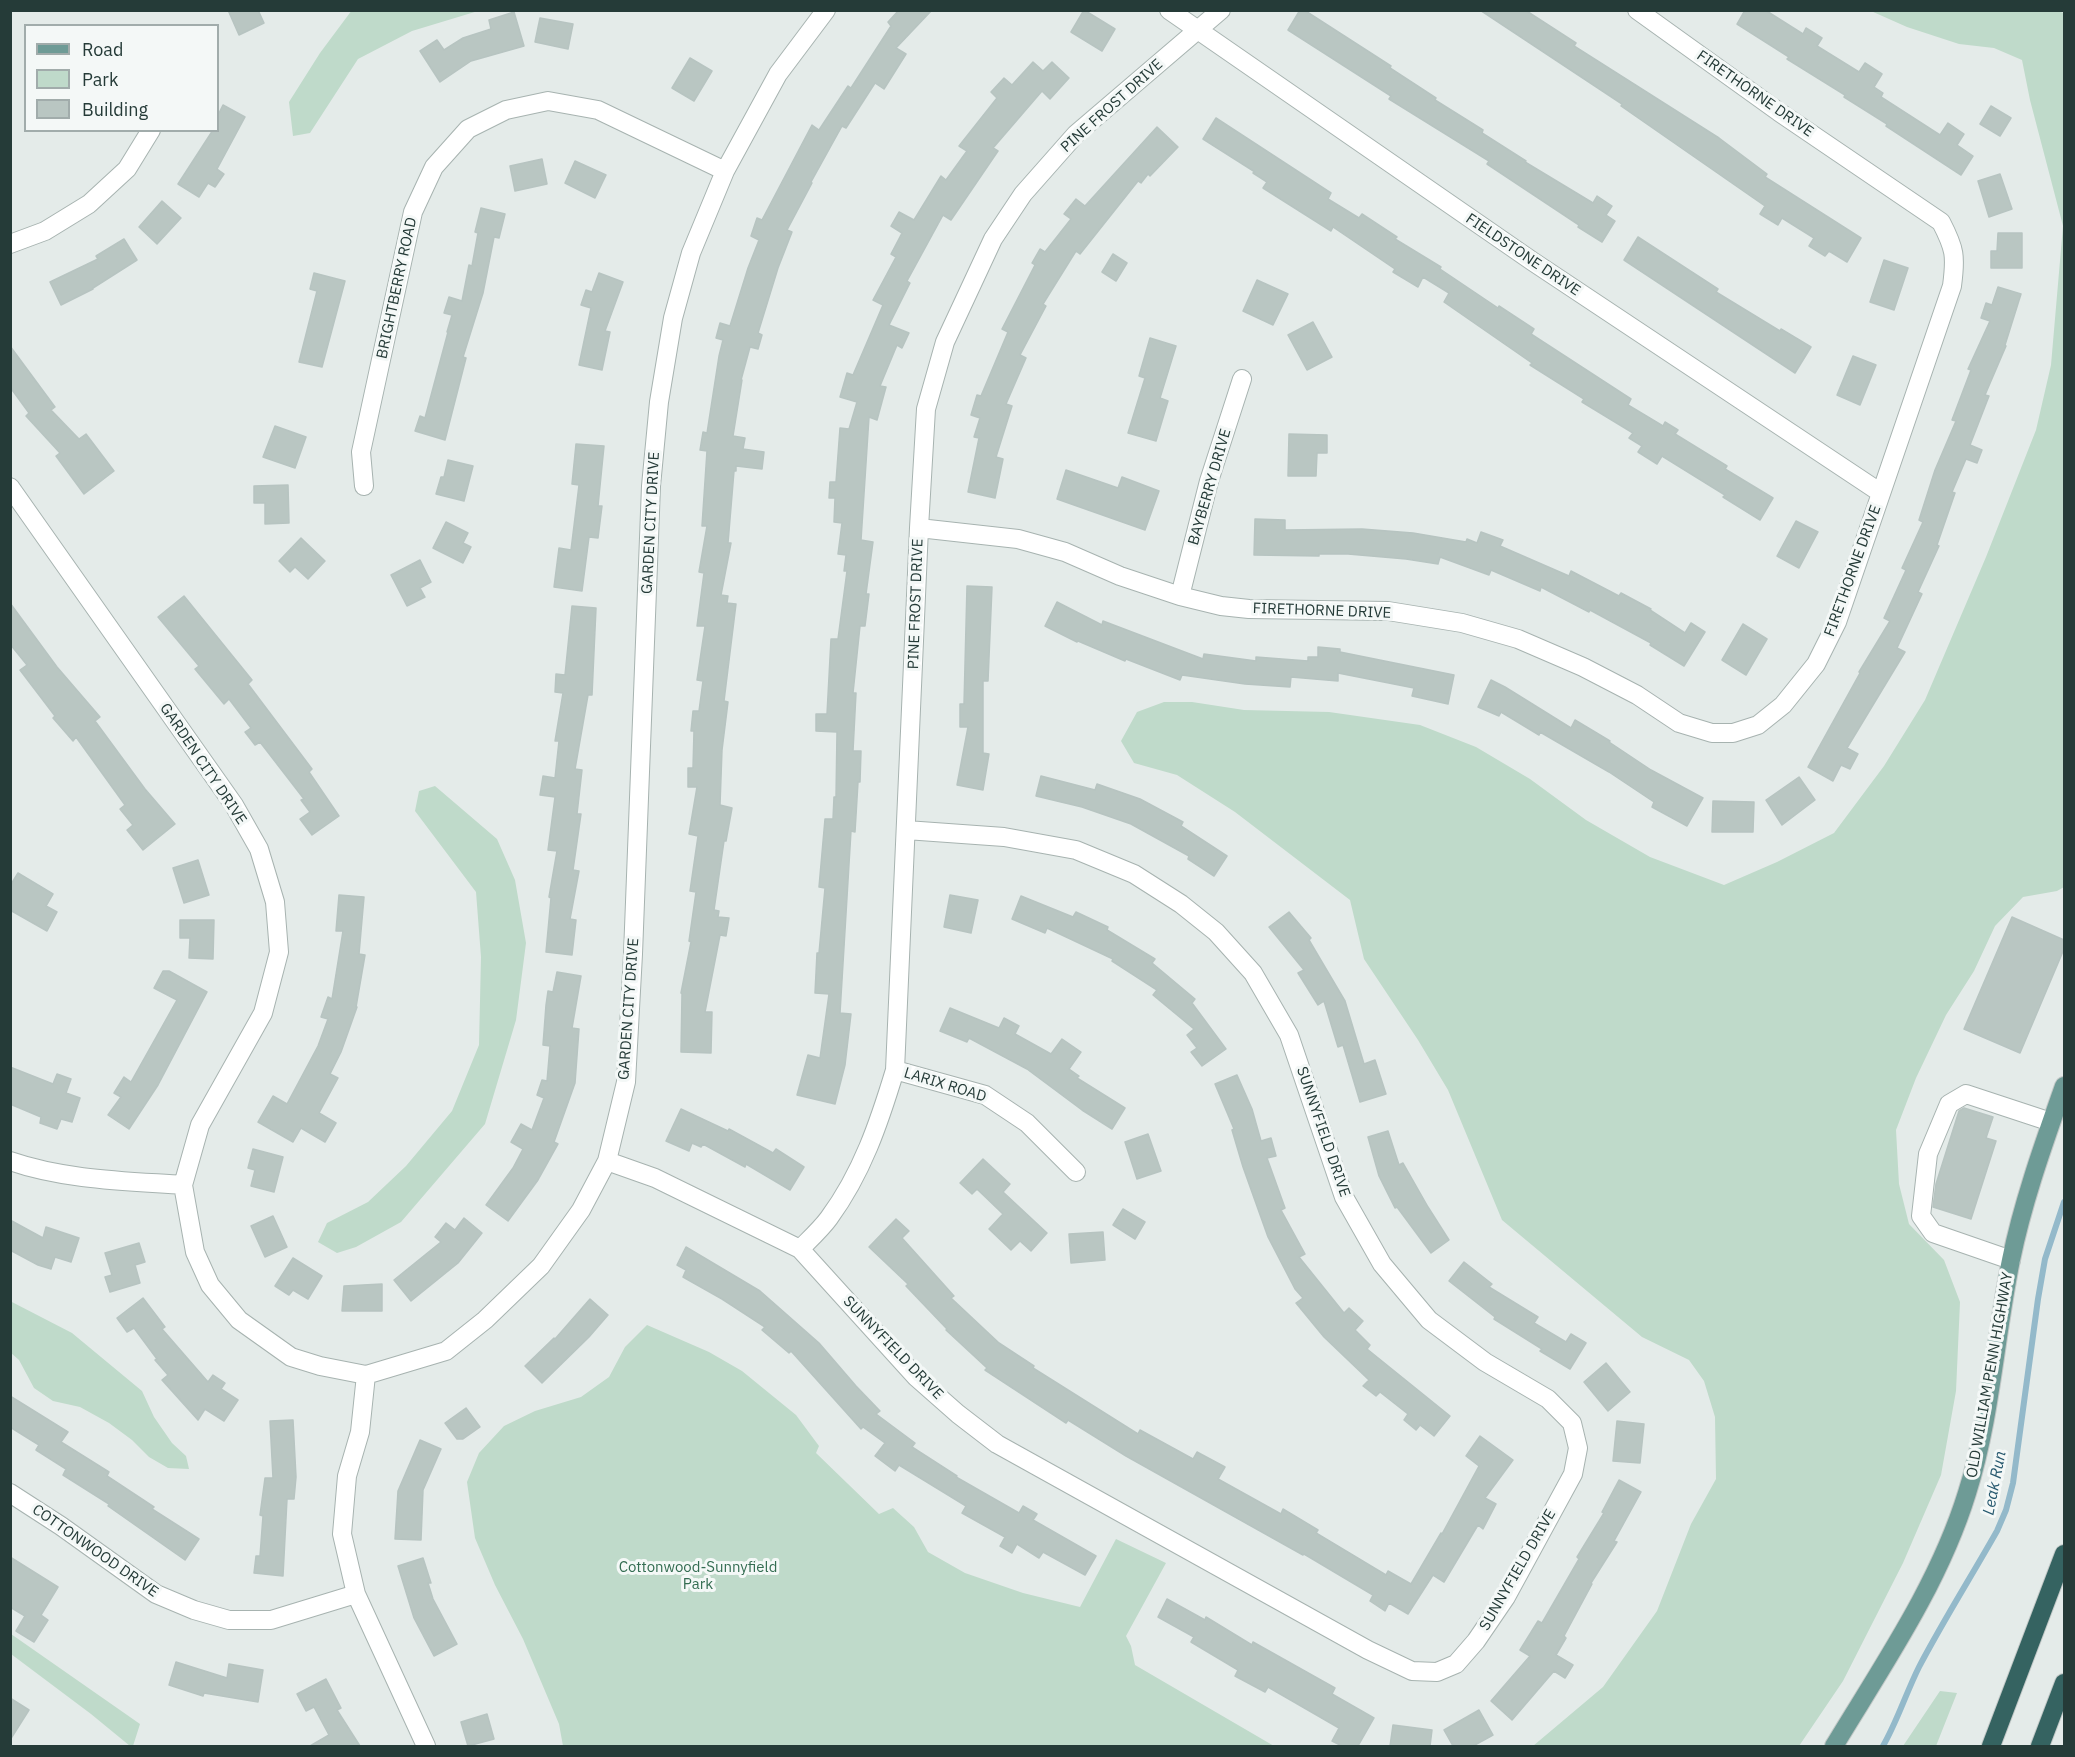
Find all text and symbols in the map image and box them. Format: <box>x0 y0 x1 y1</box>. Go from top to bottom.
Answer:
legend <box>24 24 219 132</box>
text: Road <box>82 38 123 61</box>
street label: FIRETHORNE DRIVE <box>1693 47 1817 141</box>
street label: PINE FROST DRIVE <box>1057 56 1167 156</box>
text: Park <box>82 68 118 91</box>
text: Building <box>82 98 148 121</box>
street label: FIELDSTONE DRIVE <box>1462 210 1584 300</box>
street label: BRIGHTBERRY ROAD <box>373 216 421 360</box>
street label: BAYBERRY DRIVE <box>1185 427 1235 547</box>
street label: GARDEN CITY DRIVE <box>638 451 664 595</box>
street label: FIRETHORNE DRIVE <box>1821 503 1885 639</box>
street label: PINE FROST DRIVE <box>905 538 927 670</box>
street label: FIRETHORNE DRIVE <box>1252 600 1392 622</box>
street label: GARDEN CITY DRIVE <box>156 700 250 828</box>
street label: GARDEN CITY DRIVE <box>615 937 643 1081</box>
street label: LARIX ROAD <box>902 1064 988 1106</box>
street label: SUNNYFIELD DRIVE <box>1292 1064 1354 1200</box>
street label: OLD WILLIAM PENN HIGHWAY <box>1963 1271 2017 1479</box>
street label: SUNNYFIELD DRIVE <box>839 1293 947 1403</box>
water label: Leak Run <box>1979 1449 2011 1517</box>
street label: COTTONWOOD DRIVE <box>29 1501 161 1601</box>
street label: SUNNYFIELD DRIVE <box>1476 1506 1560 1634</box>
park label: Cottonwood-Sunnyfield Park <box>619 1559 777 1594</box>

